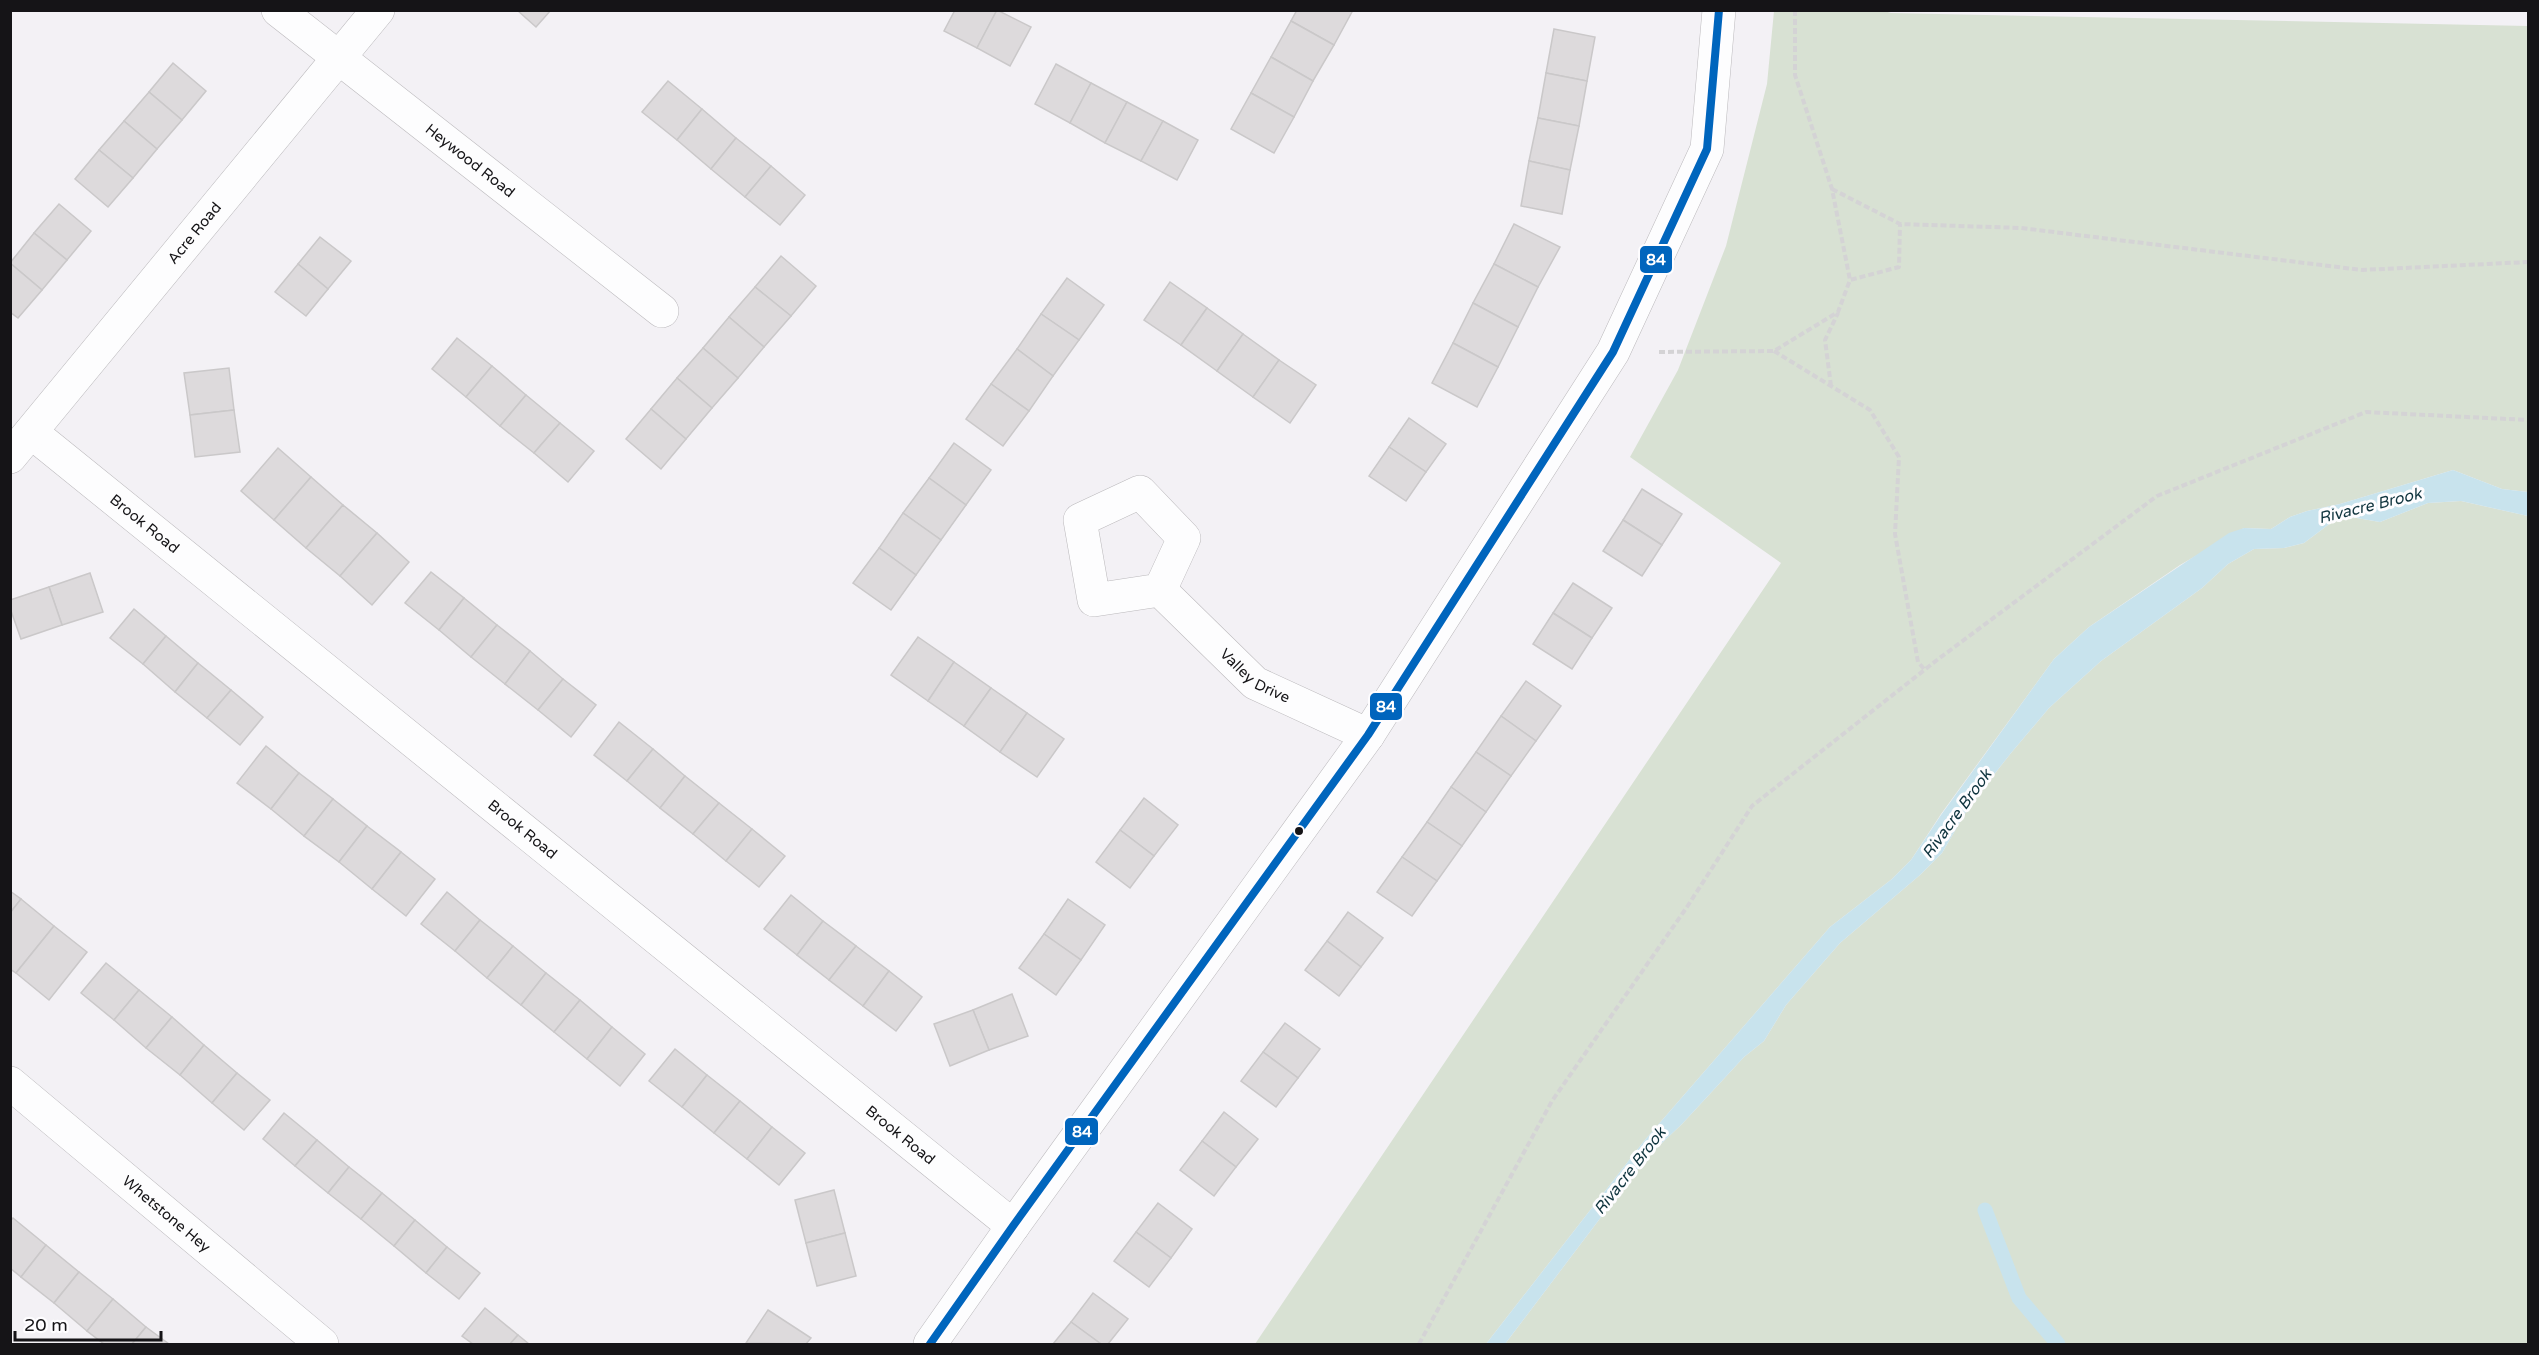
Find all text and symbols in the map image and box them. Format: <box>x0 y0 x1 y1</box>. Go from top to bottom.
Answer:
street label: Heywood Road <box>422 120 518 201</box>
street label: Acre Road <box>164 199 225 268</box>
line badge: 84 <box>1639 245 1673 274</box>
text: 84 <box>1646 250 1666 270</box>
water label: Rivacre Brook <box>2316 483 2425 528</box>
street label: Brook Road <box>106 490 183 557</box>
street label: Valley Drive <box>1216 645 1293 707</box>
line badge: 84 <box>1369 692 1403 721</box>
text: 84 <box>1376 697 1396 717</box>
water label: Rivacre Brook <box>1918 764 1997 863</box>
street label: Brook Road <box>484 796 561 863</box>
unlabelled marker <box>1293 825 1305 837</box>
street label: Brook Road <box>862 1102 939 1168</box>
line badge: 84 <box>1064 1117 1099 1146</box>
text: 84 <box>1072 1122 1092 1142</box>
water label: Rivacre Brook <box>1590 1122 1671 1219</box>
street label: Whetstone Hey <box>119 1172 214 1256</box>
scale bar <box>15 1304 160 1342</box>
text: 20 m <box>24 1314 68 1336</box>

